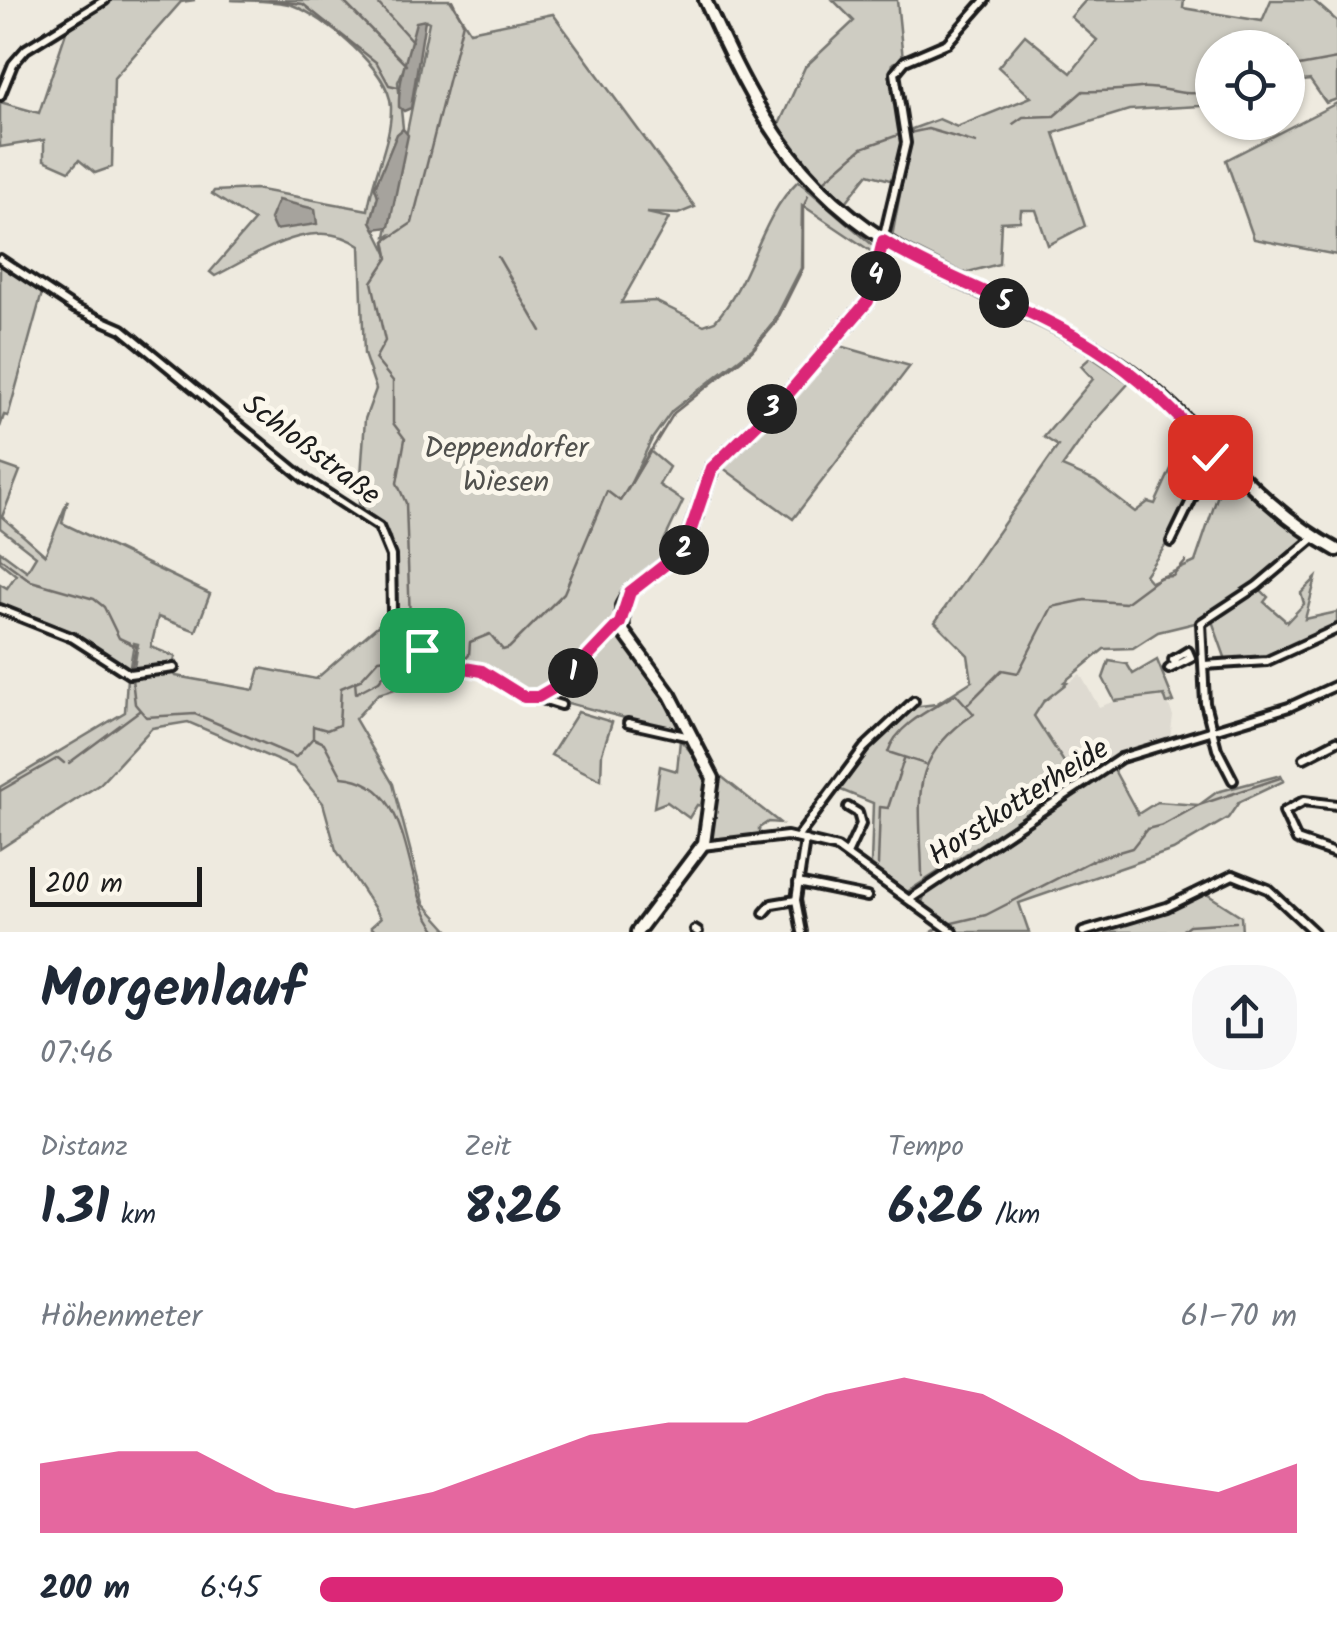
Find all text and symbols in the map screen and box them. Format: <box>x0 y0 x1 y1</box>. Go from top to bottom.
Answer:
map controls <box>1195 30 1305 140</box>
button: locate <box>1195 30 1305 140</box>
pin: 4 <box>851 251 901 301</box>
text: 4 <box>868 253 884 298</box>
pin: 5 <box>979 278 1029 328</box>
text: 5 <box>997 280 1011 325</box>
street label: Schloßstraße <box>231 382 390 519</box>
pin: 3 <box>747 384 797 434</box>
text: 3 <box>764 386 780 431</box>
pin <box>1168 415 1253 500</box>
park label: Deppendorfer Wiesen <box>424 425 590 507</box>
icon: check <box>1183 430 1238 485</box>
pin: 2 <box>659 525 709 575</box>
text: 2 <box>676 527 692 572</box>
pin <box>380 608 465 693</box>
icon: arrive <box>395 623 450 678</box>
pin: 1 <box>548 648 598 698</box>
text: 1 <box>569 650 577 695</box>
street label: Horstkotterheide <box>919 726 1119 879</box>
scale bar <box>30 862 202 906</box>
text: 200 m <box>45 862 123 907</box>
text: Morgenlauf <box>40 948 304 1035</box>
button: share <box>1192 965 1297 1070</box>
text: 07:46 <box>40 1029 114 1080</box>
text: Distanz <box>40 1125 128 1170</box>
text: Zeit <box>464 1125 511 1170</box>
text: Tempo <box>888 1125 964 1170</box>
text: 1.31 <box>40 1170 109 1250</box>
text: 8:26 <box>464 1170 562 1250</box>
text: 6:26 <box>888 1170 984 1250</box>
text: km <box>109 1193 156 1238</box>
text: /km <box>984 1193 1040 1238</box>
text: Höhenmeter <box>40 1292 202 1343</box>
text: 61–70 m <box>1181 1292 1297 1343</box>
text: 200 m <box>40 1564 130 1615</box>
text: 6:45 <box>200 1564 260 1615</box>

